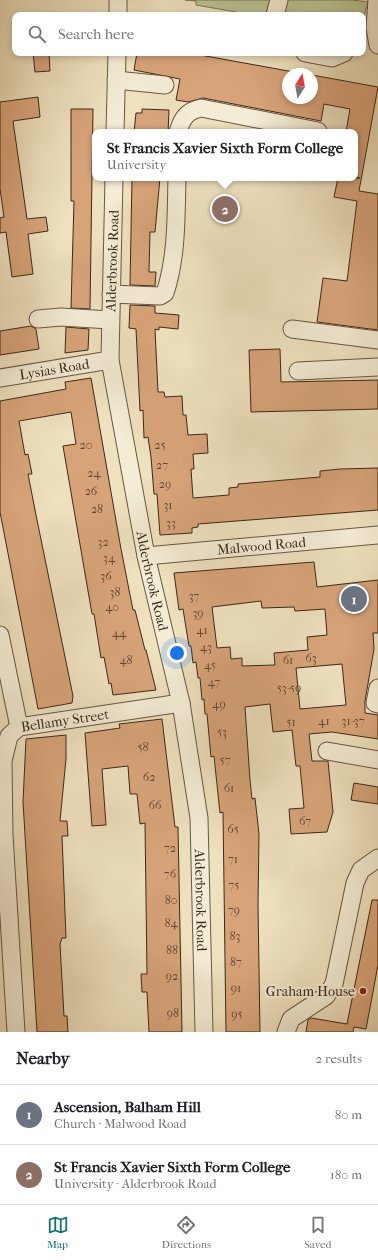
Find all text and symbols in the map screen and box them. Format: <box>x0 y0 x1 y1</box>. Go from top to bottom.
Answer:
search box <box>12 12 366 56</box>
icon: search <box>26 23 48 45</box>
text: Search here <box>58 25 134 43</box>
north arrow <box>282 68 318 104</box>
popup <box>92 129 358 181</box>
text: St Francis Xavier Sixth Form College <box>107 139 343 157</box>
text: University <box>107 157 166 172</box>
pin: 2 <box>212 194 238 224</box>
street label: Alderbrook Road <box>102 209 123 313</box>
street label: Lysias Road <box>18 355 91 384</box>
house number: 20 <box>80 438 92 452</box>
house number: 25 <box>154 438 166 452</box>
house number: 27 <box>156 458 168 472</box>
house number: 24 <box>87 466 102 480</box>
house number: 29 <box>159 477 171 491</box>
house number: 26 <box>85 484 98 498</box>
house number: 31 <box>163 498 173 512</box>
house number: 28 <box>91 502 103 516</box>
house number: 33 <box>166 516 176 530</box>
street label: Alderbrook Road <box>132 529 172 633</box>
street label: Malwood Road <box>216 534 307 559</box>
house number: 32 <box>97 535 109 549</box>
house number: 34 <box>103 551 116 565</box>
house number: 36 <box>100 569 112 583</box>
pin: 1 <box>341 584 367 614</box>
house number: 38 <box>110 585 120 599</box>
house number: 37 <box>189 589 200 603</box>
house number: 40 <box>105 600 119 614</box>
house number: 39 <box>192 606 204 620</box>
house number: 41 <box>196 623 208 637</box>
house number: 44 <box>112 626 127 640</box>
house number: 43 <box>200 640 212 654</box>
your location <box>167 643 187 663</box>
house number: 63 <box>305 651 317 665</box>
house number: 48 <box>119 653 133 667</box>
house number: 61 <box>283 653 293 667</box>
house number: 45 <box>204 658 216 672</box>
house number: 47 <box>208 675 220 689</box>
house number: 53-59 <box>277 681 301 695</box>
house number: 49 <box>212 697 226 711</box>
street label: Bellamy Street <box>20 706 110 736</box>
house number: 41 <box>318 714 330 728</box>
house number: 31-37 <box>341 714 365 728</box>
house number: 51 <box>286 715 296 729</box>
house number: 53 <box>217 725 227 739</box>
house number: 58 <box>137 740 149 754</box>
house number: 57 <box>220 753 231 767</box>
house number: 62 <box>143 770 155 784</box>
house number: 61 <box>224 781 234 795</box>
house number: 66 <box>149 798 162 812</box>
house number: 67 <box>299 814 311 828</box>
house number: 65 <box>227 822 239 836</box>
house number: 72 <box>164 841 176 855</box>
street label: Alderbrook Road <box>191 848 210 952</box>
house number: 71 <box>228 852 238 866</box>
house number: 76 <box>164 867 177 881</box>
house number: 75 <box>229 878 239 892</box>
house number: 80 <box>165 893 177 907</box>
house number: 79 <box>228 903 240 917</box>
house number: 84 <box>164 916 178 930</box>
house number: 83 <box>230 929 241 943</box>
house number: 88 <box>166 943 178 957</box>
house number: 87 <box>230 955 242 969</box>
house number: 92 <box>166 969 178 983</box>
house number: 91 <box>231 981 241 995</box>
place label: Graham House <box>266 983 355 1000</box>
marker: Graham House <box>358 986 368 996</box>
house number: 98 <box>167 1006 179 1020</box>
house number: 95 <box>231 1007 243 1021</box>
text: Nearby <box>16 1048 70 1068</box>
text: 2 results <box>316 1051 362 1066</box>
text: Ascension, Balham Hill <box>54 1098 201 1116</box>
text: 1 <box>27 1107 31 1122</box>
text: 80 m <box>335 1107 362 1122</box>
text: Church · Malwood Road <box>54 1116 187 1131</box>
text: St Francis Xavier Sixth Form College <box>54 1158 290 1176</box>
text: 2 <box>26 1167 32 1182</box>
text: 180 m <box>330 1167 362 1182</box>
text: University · Alderbrook Road <box>54 1176 216 1191</box>
tab: Map <box>47 1214 69 1251</box>
tab: Directions <box>162 1214 211 1251</box>
tab: Saved <box>304 1214 331 1251</box>

